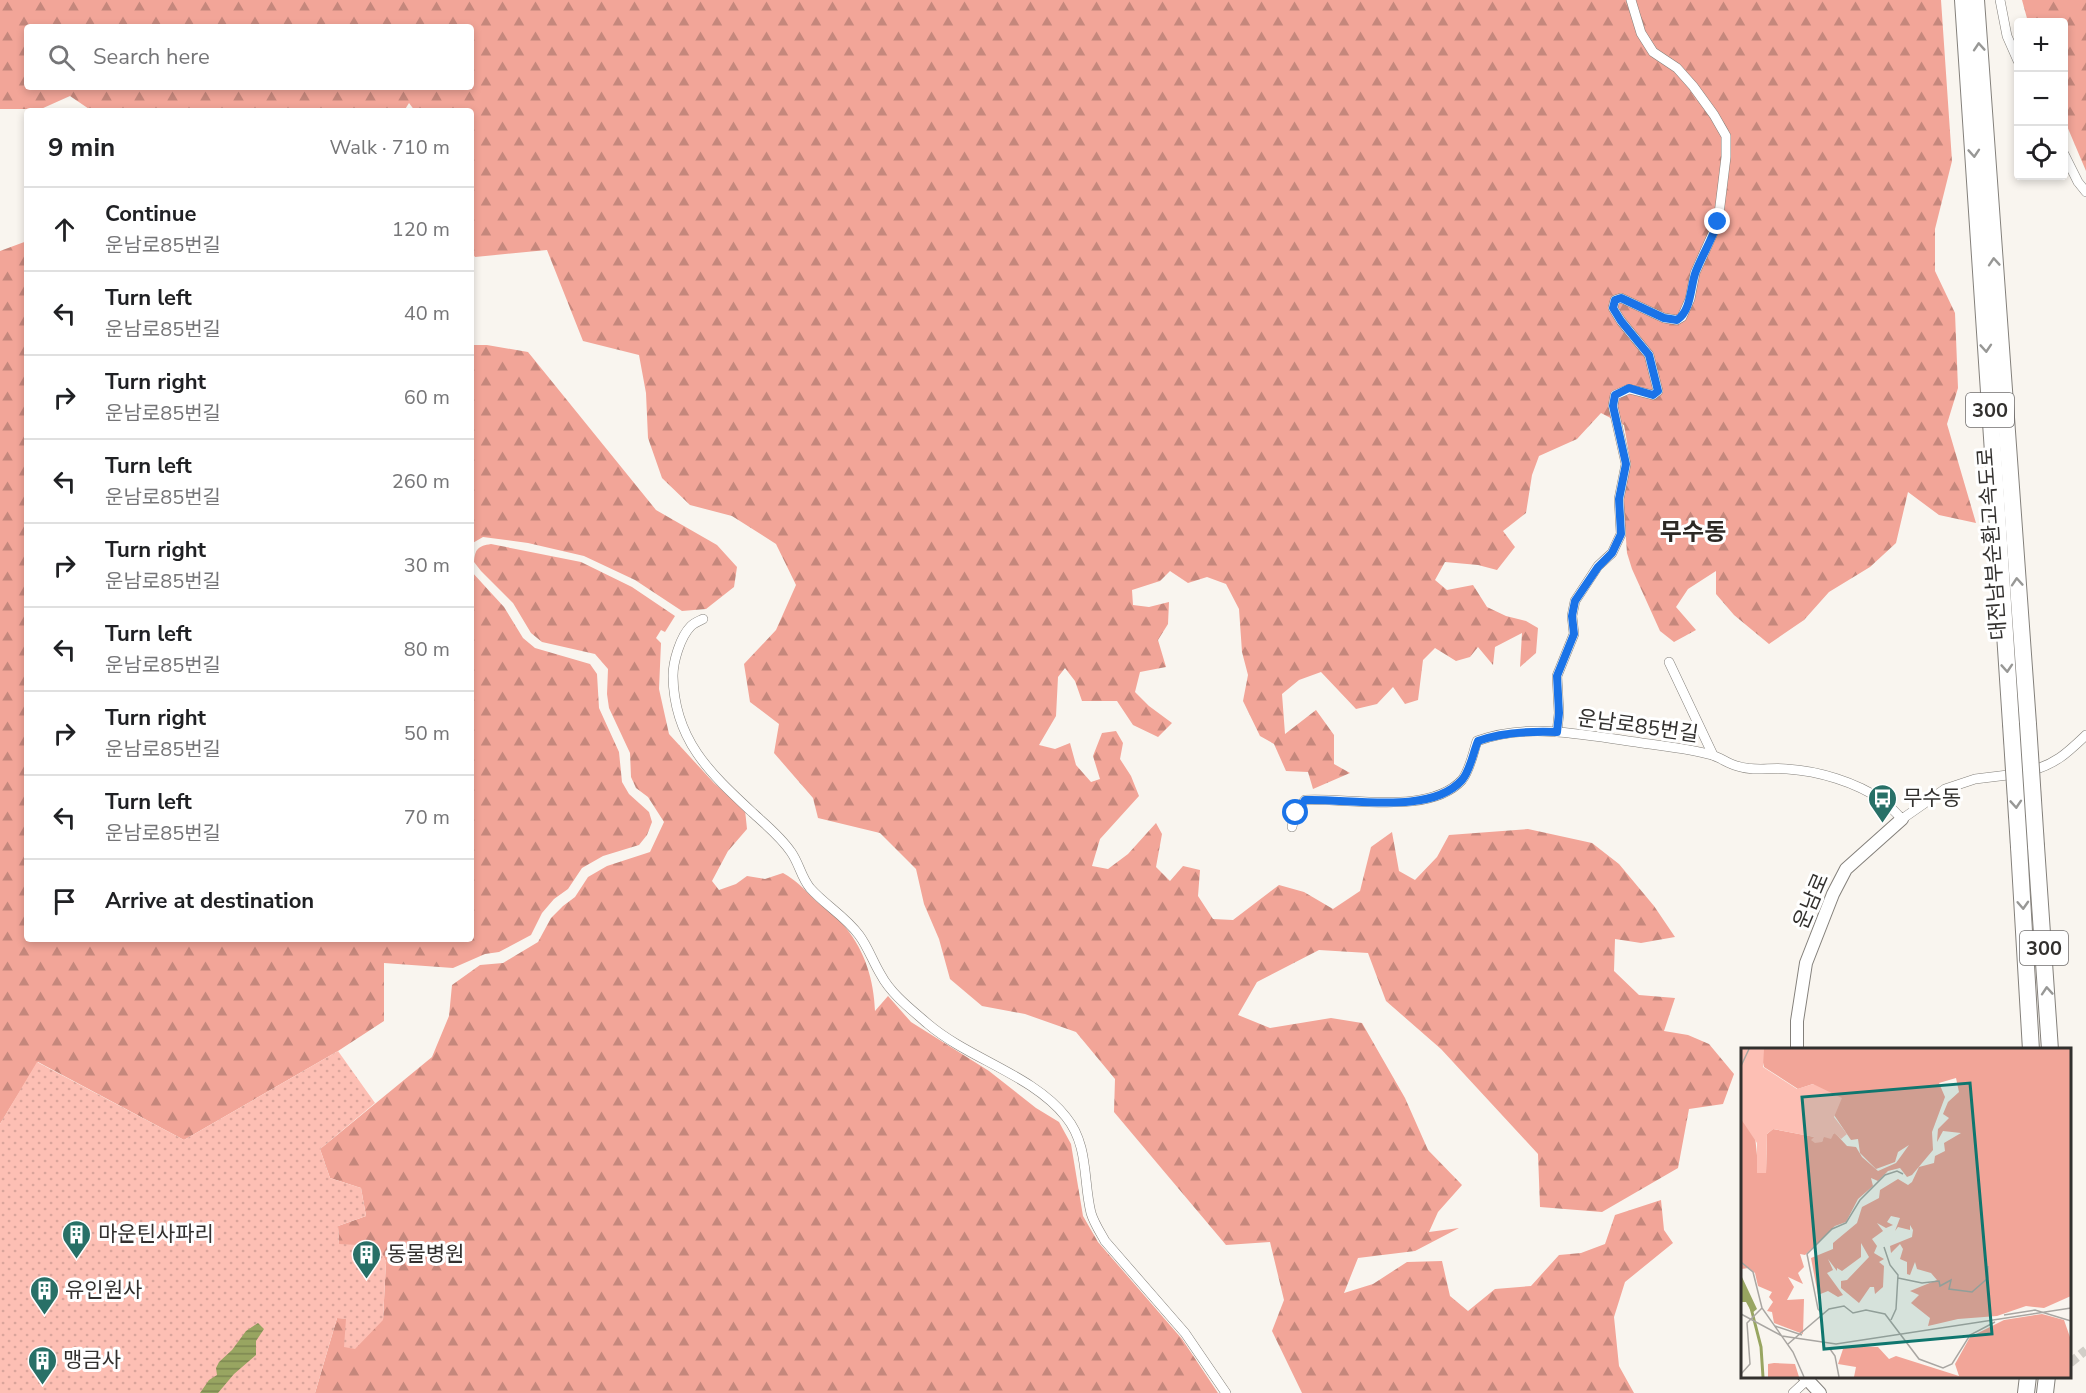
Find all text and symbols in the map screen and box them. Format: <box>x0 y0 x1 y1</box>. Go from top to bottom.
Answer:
map controls <box>2014 18 2068 180</box>
button: + <box>2014 18 2068 72</box>
search box <box>24 24 474 90</box>
icon: search <box>45 41 78 74</box>
text: Search here <box>93 42 210 72</box>
one-way arrow <box>1973 43 1986 52</box>
button: − <box>2014 72 2068 126</box>
button: locate <box>2014 126 2068 180</box>
text: 9 min <box>48 130 115 165</box>
text: Walk · 710 m <box>330 134 450 161</box>
one-way arrow <box>1967 149 1980 158</box>
text: Continue <box>105 199 196 229</box>
route end <box>1704 208 1730 234</box>
icon: ahead <box>48 213 81 246</box>
text: 120 m <box>392 216 450 243</box>
text: 운남로85번길 <box>105 232 221 259</box>
one-way arrow <box>1988 257 2001 266</box>
text: Turn left <box>105 283 192 313</box>
icon: left <box>48 297 81 330</box>
text: 40 m <box>404 300 450 327</box>
text: 운남로85번길 <box>105 316 221 343</box>
one-way arrow <box>1979 343 1992 352</box>
text: Turn right <box>105 367 206 397</box>
icon: right <box>48 381 81 414</box>
text: 60 m <box>404 384 450 411</box>
road number: 300 <box>1966 393 2014 427</box>
text: 운남로85번길 <box>105 400 221 427</box>
street label: 대전남부순환고속도로 <box>1971 447 2013 641</box>
text: Turn left <box>105 451 192 481</box>
icon: left <box>48 465 81 498</box>
text: 260 m <box>392 468 450 495</box>
text: 운남로85번길 <box>105 484 221 511</box>
district label: 무수동 <box>1660 516 1726 548</box>
text: Turn right <box>105 535 206 565</box>
icon: right <box>48 549 81 582</box>
text: 30 m <box>404 552 450 579</box>
text: 운남로85번길 <box>105 568 221 595</box>
one-way arrow <box>2011 577 2024 586</box>
text: Turn left <box>105 619 192 649</box>
icon: left <box>48 633 81 666</box>
text: 80 m <box>404 636 450 663</box>
text: 운남로85번길 <box>105 652 221 679</box>
one-way arrow <box>2000 663 2013 673</box>
text: Turn right <box>105 703 206 733</box>
street label: 운남로85번길 <box>1576 704 1700 748</box>
icon: right <box>48 717 81 750</box>
text: 50 m <box>404 720 450 747</box>
text: 운남로85번길 <box>105 736 221 763</box>
bus stop icon: 무수동 <box>1866 782 1898 824</box>
place label: 무수동 <box>1903 784 1961 812</box>
text: Turn left <box>105 787 192 817</box>
route start <box>1282 799 1308 825</box>
one-way arrow <box>2010 799 2023 808</box>
icon: left <box>48 801 81 834</box>
text: 70 m <box>404 804 450 831</box>
text: 운남로85번길 <box>105 820 221 847</box>
street label: 운남로 <box>1787 869 1835 933</box>
icon: arrive <box>48 885 81 918</box>
text: Arrive at destination <box>105 886 314 916</box>
one-way arrow <box>2016 900 2029 909</box>
road number: 300 <box>2020 931 2068 965</box>
one-way arrow <box>2041 987 2054 996</box>
inset map <box>1741 1048 2071 1378</box>
building icon: 마운틴사파리 <box>61 1218 93 1260</box>
place label: 마운틴사파리 <box>98 1220 214 1248</box>
building icon: 동물병원 <box>350 1238 382 1280</box>
place label: 동물병원 <box>387 1240 464 1268</box>
building icon: 유인원사 <box>28 1274 60 1316</box>
place label: 유인원사 <box>65 1276 142 1304</box>
building icon: 맹금사 <box>26 1344 58 1386</box>
place label: 맹금사 <box>63 1346 121 1374</box>

